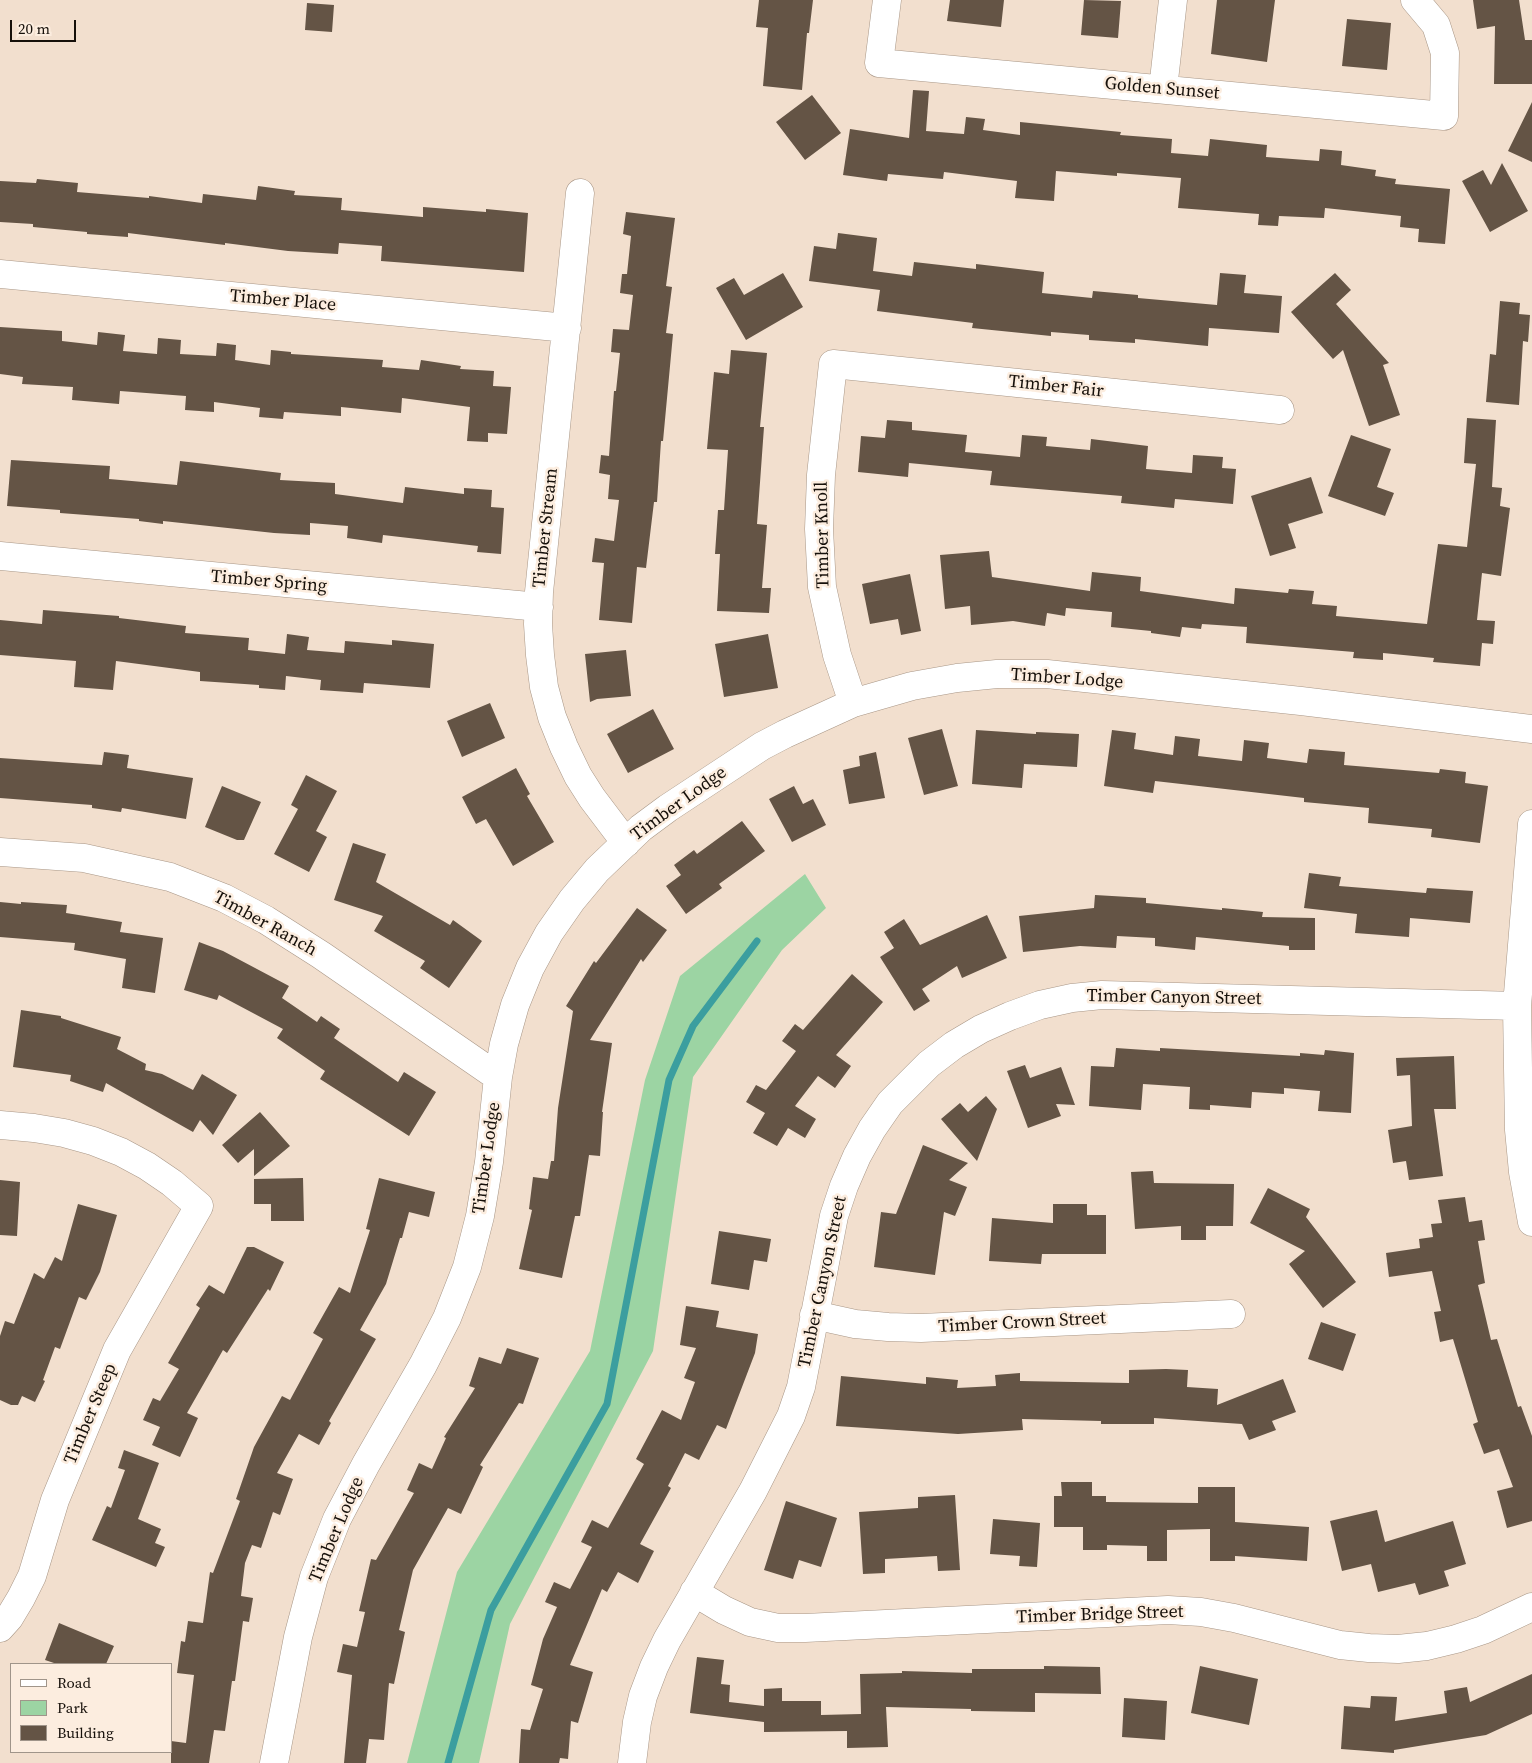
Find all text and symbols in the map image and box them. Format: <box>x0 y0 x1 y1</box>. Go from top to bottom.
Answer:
scale bar <box>12 10 79 42</box>
text: 20 m <box>18 18 50 39</box>
street label: Golden Sunset <box>1104 73 1220 105</box>
street label: Timber Place <box>229 286 337 316</box>
street label: Timber Fair <box>1007 371 1105 403</box>
street label: Timber Stream <box>529 467 563 589</box>
street label: Timber Knoll <box>811 481 835 589</box>
street label: Timber Spring <box>210 566 328 598</box>
street label: Timber Lodge <box>1010 664 1124 694</box>
street label: Timber Lodge <box>627 762 731 846</box>
street label: Timber Ranch <box>210 887 320 961</box>
street label: Timber Canyon Street <box>1086 986 1262 1010</box>
street label: Timber Lodge <box>468 1101 506 1215</box>
street label: Timber Canyon Street <box>794 1194 852 1370</box>
street label: Timber Crown Street <box>938 1308 1106 1338</box>
street label: Timber Steep <box>60 1360 122 1468</box>
street label: Timber Lodge <box>305 1474 369 1586</box>
street label: Timber Bridge Street <box>1016 1601 1184 1629</box>
legend <box>10 1663 172 1753</box>
text: Road <box>57 1672 91 1693</box>
text: Park <box>57 1697 88 1718</box>
text: Building <box>57 1722 114 1743</box>

